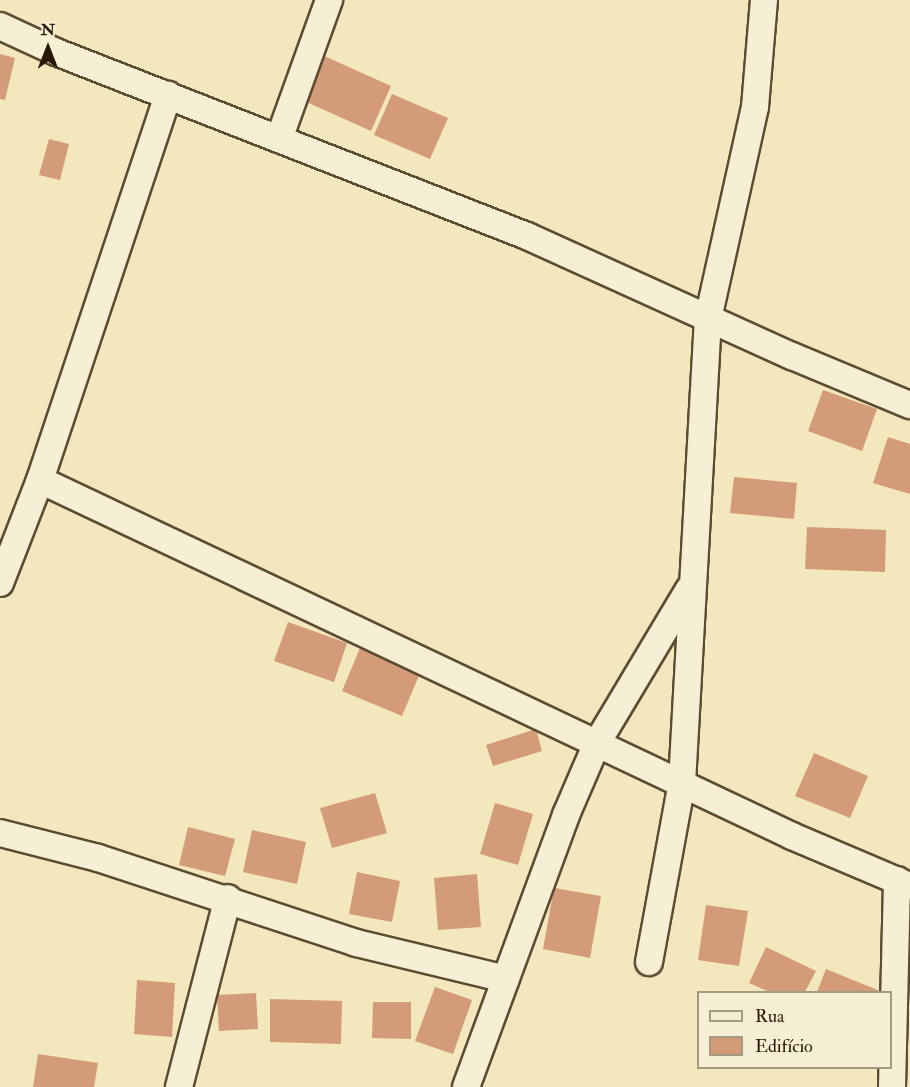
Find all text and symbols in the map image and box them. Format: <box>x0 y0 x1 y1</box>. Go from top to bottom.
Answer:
north arrow <box>18 18 78 78</box>
text: N <box>41 20 55 40</box>
legend <box>697 991 892 1069</box>
text: Rua <box>755 1005 784 1028</box>
text: Edifício <box>755 1035 813 1058</box>

